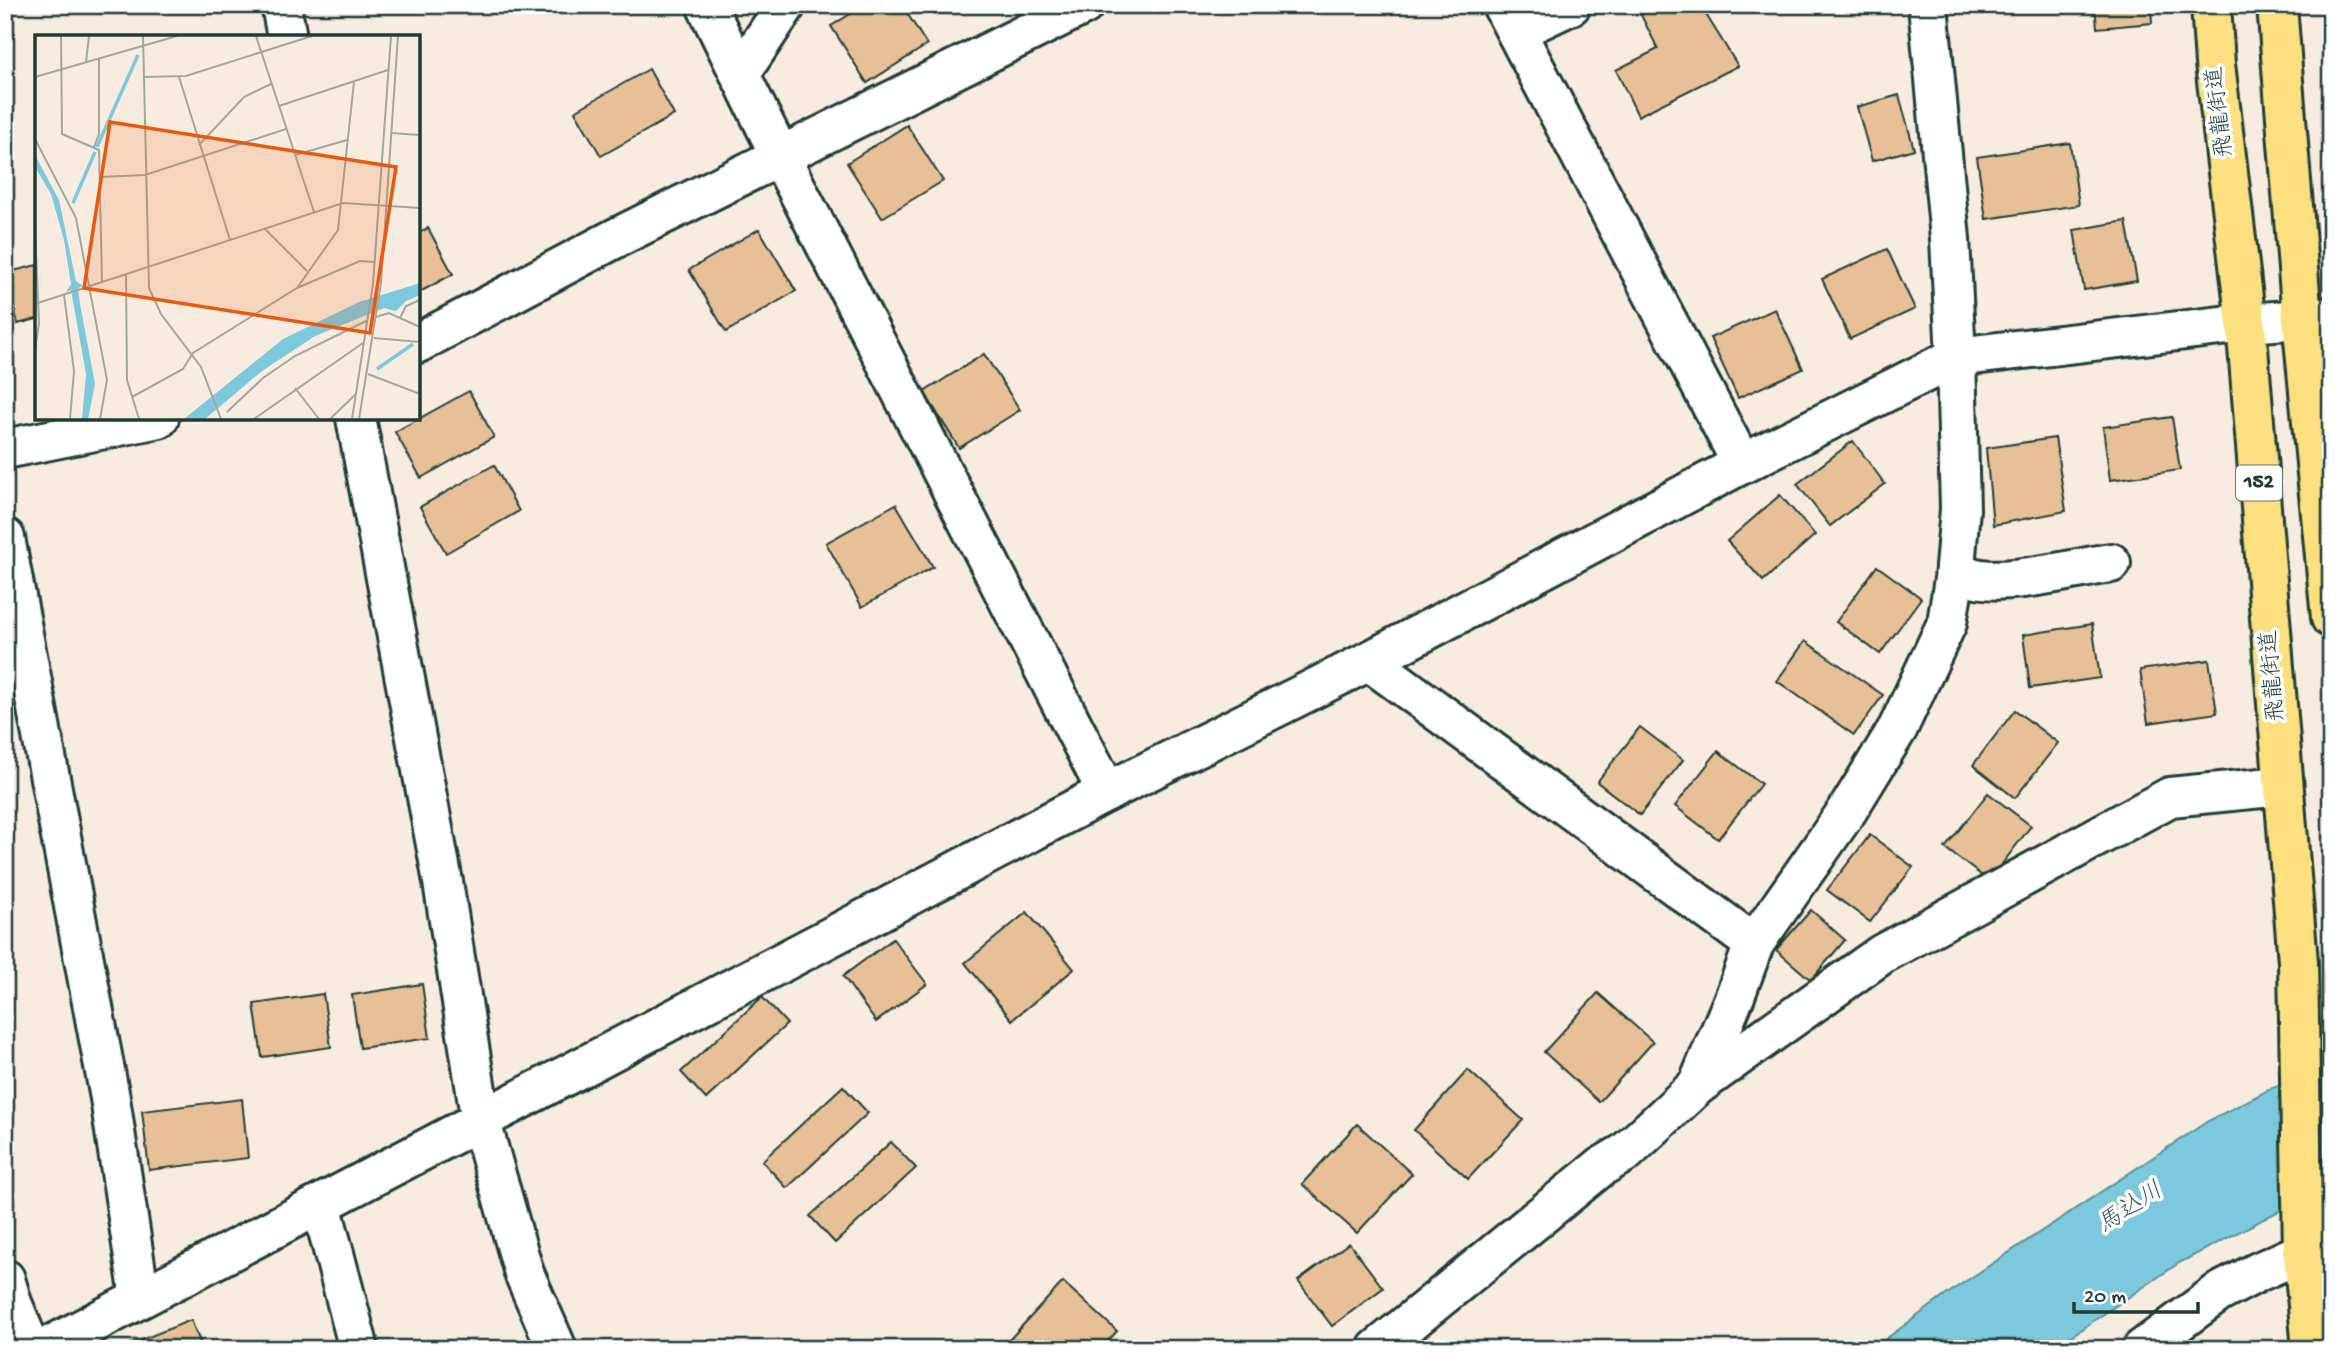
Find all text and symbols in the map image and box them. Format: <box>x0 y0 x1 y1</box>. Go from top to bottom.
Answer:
inset map <box>35 35 420 420</box>
street label: 飛龍街道 <box>2201 65 2240 159</box>
road number: 152 <box>2236 466 2282 500</box>
street label: 飛龍街道 <box>2256 629 2291 723</box>
water label: 馬込川 <box>2092 1176 2169 1241</box>
scale bar <box>2074 1270 2198 1314</box>
text: 20 m <box>2084 1286 2126 1311</box>

